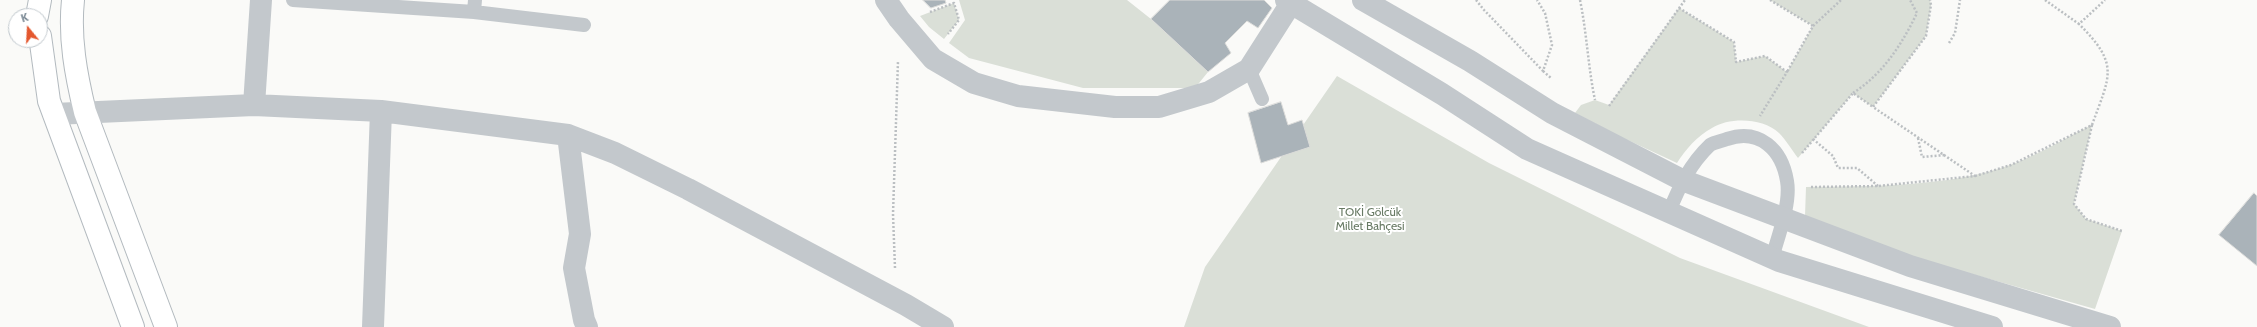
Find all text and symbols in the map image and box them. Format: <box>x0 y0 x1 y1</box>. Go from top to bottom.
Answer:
north arrow <box>8 8 48 48</box>
text: K <box>19 10 30 25</box>
park label: TOKİ Gölcük Millet Bahçesi <box>1335 205 1405 233</box>

